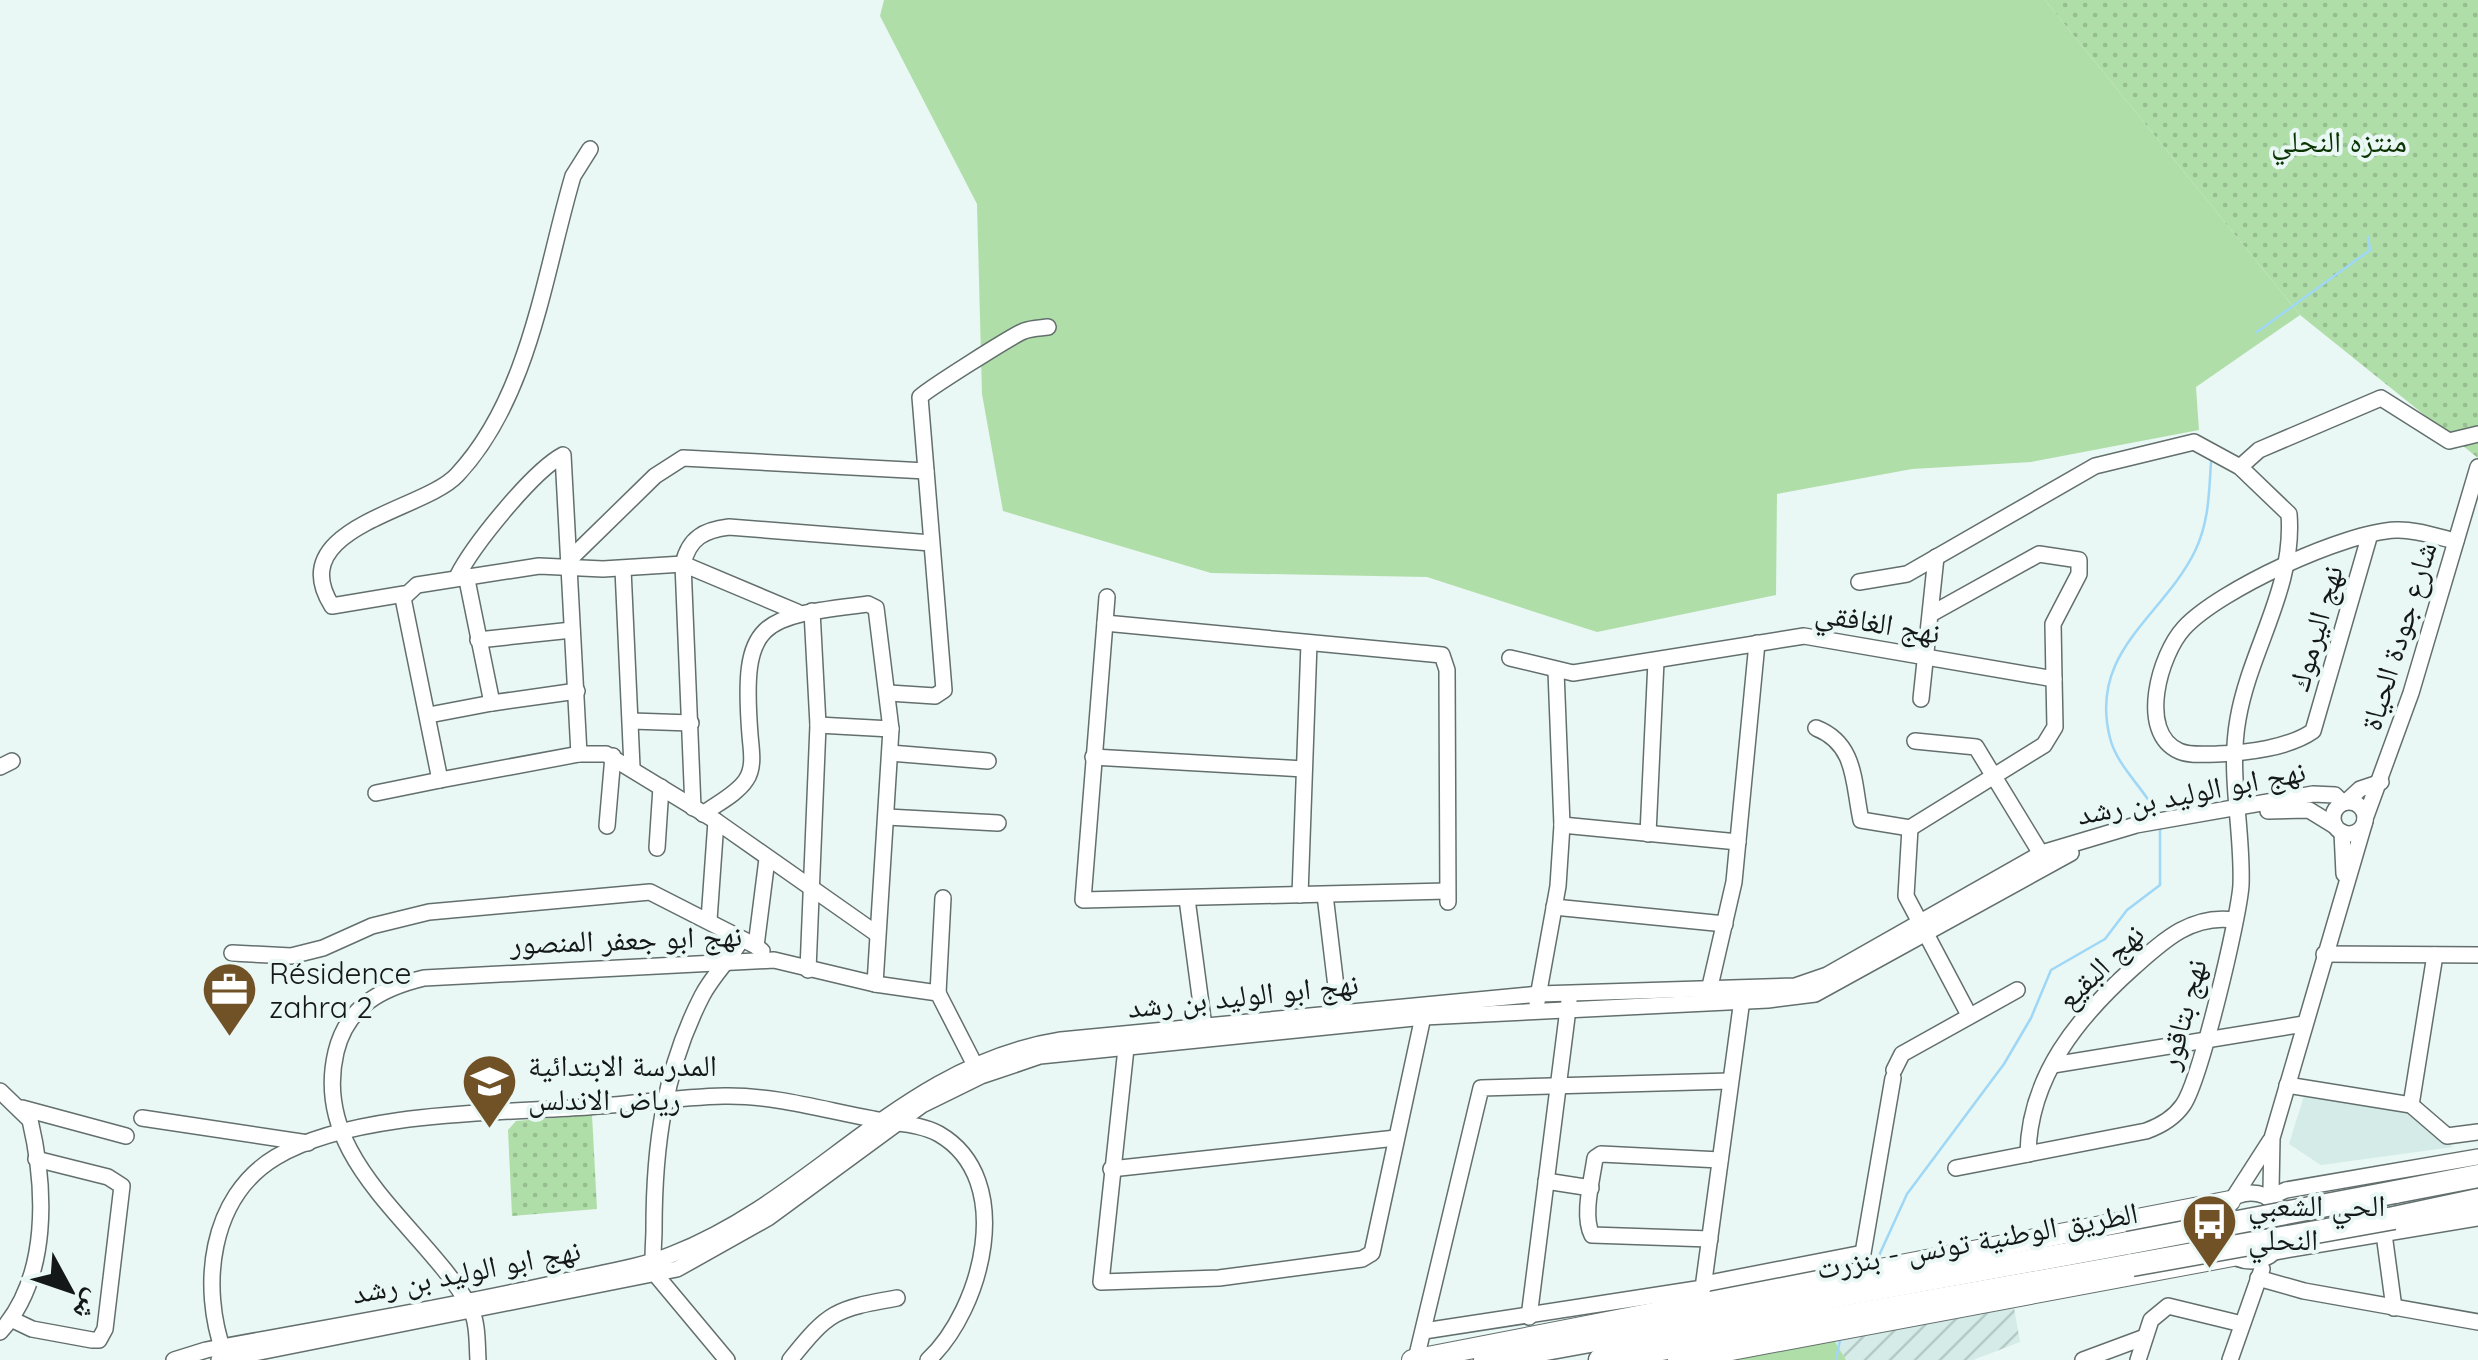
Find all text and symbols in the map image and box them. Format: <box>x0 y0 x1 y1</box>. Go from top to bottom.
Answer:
park label: منتزه النحلي <box>2271 122 2407 166</box>
street label: شارع جودة الحياة <box>2351 537 2446 735</box>
street label: نهج اليرموك <box>2279 561 2352 695</box>
street label: نهج الغافقي <box>1812 592 1943 657</box>
street label: نهج ابو الوليد بن رشد <box>2073 751 2309 834</box>
street label: نهج البقيع <box>2048 915 2152 1017</box>
street label: نهج ابو جعفر المنصور <box>508 916 743 963</box>
place label: Résidence zahra 2 <box>269 954 411 1026</box>
street label: نهج بتاقور <box>2149 955 2216 1075</box>
office icon: Résidence zahra 2 <box>200 960 260 1039</box>
street label: نهج ابو الوليد بن رشد <box>1126 964 1361 1027</box>
place label: المدرسة الابتدائية رياض الاندلس <box>528 1046 717 1118</box>
school or university icon: المدرسة الابتدائية رياض الاندلس <box>459 1052 519 1131</box>
place label: الحي الشعبي النحلي <box>2248 1186 2385 1264</box>
bus stop icon: الحي الشعبي النحلي <box>2179 1192 2239 1271</box>
street label: الطريق الوطنية تونس - بنزرت <box>1813 1193 2141 1287</box>
street label: نهج ابو الوليد بن رشد <box>348 1230 584 1313</box>
north arrow <box>20 1240 120 1340</box>
text: ش <box>67 1284 112 1329</box>

